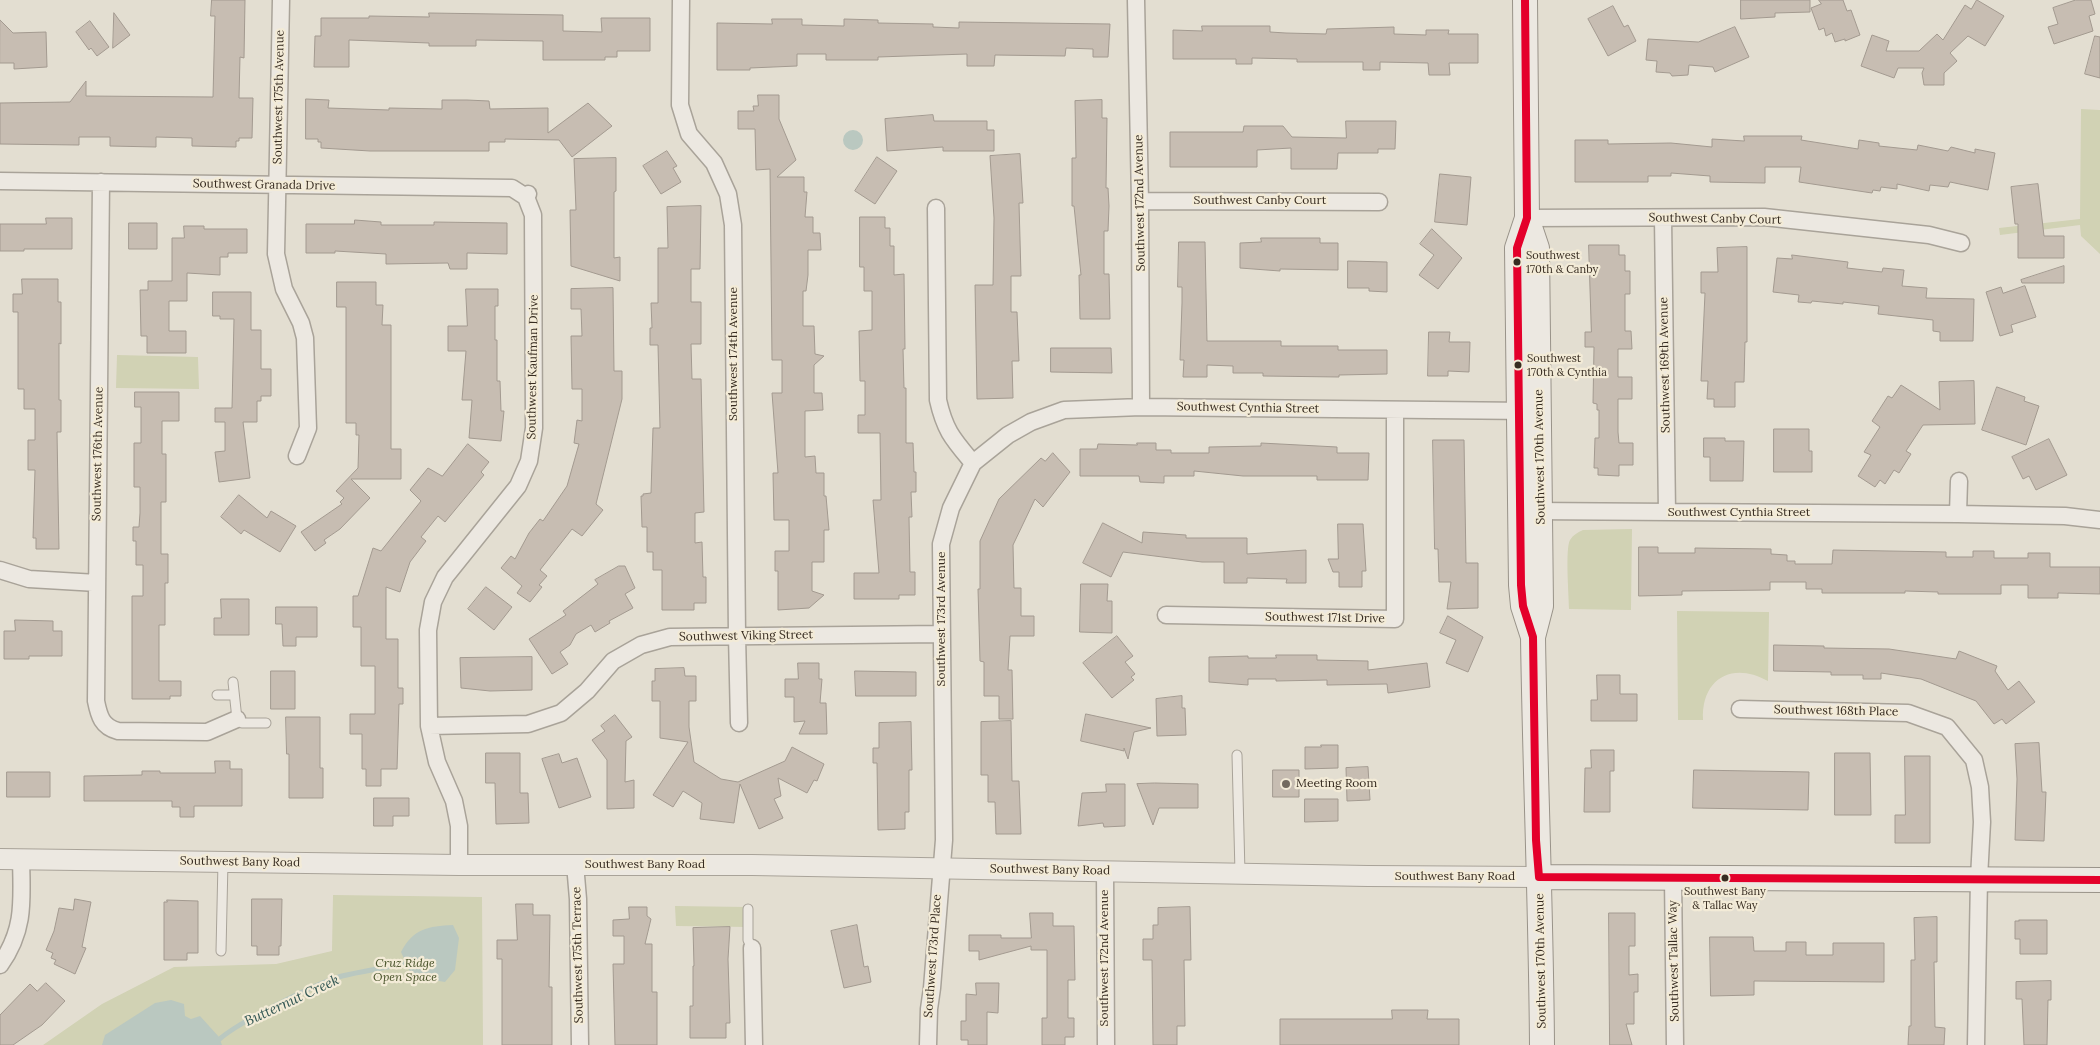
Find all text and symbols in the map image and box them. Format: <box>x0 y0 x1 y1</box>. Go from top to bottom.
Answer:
street label: Southwest 175th Avenue <box>271 30 287 164</box>
street label: Southwest 172nd Avenue <box>1132 134 1148 272</box>
street label: Southwest Granada Drive <box>193 177 335 193</box>
street label: Southwest Canby Court <box>1194 194 1326 208</box>
street label: Southwest Canby Court <box>1648 211 1782 227</box>
place label: Southwest 170th & Canby <box>1526 249 1598 275</box>
marker: Southwest 170th & Canby <box>1512 257 1522 267</box>
street label: Southwest 174th Avenue <box>727 287 741 421</box>
street label: Southwest Kaufman Drive <box>525 294 541 440</box>
street label: Southwest 169th Avenue <box>1657 297 1673 433</box>
place label: Southwest 170th & Cynthia <box>1527 352 1607 378</box>
marker: Southwest 170th & Cynthia <box>1513 360 1523 370</box>
street label: Southwest 176th Avenue <box>90 387 106 521</box>
street label: Southwest 170th Avenue <box>1532 389 1548 525</box>
street label: Southwest Cynthia Street <box>1177 400 1319 416</box>
street label: Southwest Cynthia Street <box>1668 506 1810 520</box>
street label: Southwest 173rd Avenue <box>935 552 949 686</box>
street label: Southwest 171st Drive <box>1265 610 1385 626</box>
street label: Southwest Viking Street <box>679 628 813 644</box>
street label: Southwest 168th Place <box>1774 703 1898 719</box>
place label: Meeting Room <box>1296 777 1377 791</box>
marker: Meeting Room <box>1280 778 1292 790</box>
street label: Southwest Bany Road <box>180 854 300 870</box>
street label: Southwest Bany Road <box>585 858 705 872</box>
street label: Southwest Bany Road <box>990 862 1110 878</box>
street label: Southwest Bany Road <box>1395 870 1515 884</box>
marker: Southwest Bany & Tallac Way <box>1720 873 1730 883</box>
place label: Southwest Bany & Tallac Way <box>1684 885 1766 911</box>
street label: Southwest 175th Terrace <box>570 887 586 1023</box>
street label: Southwest 172nd Avenue <box>1098 890 1112 1026</box>
street label: Southwest 170th Avenue <box>1533 893 1549 1029</box>
street label: Southwest 173rd Place <box>922 894 944 1018</box>
street label: Southwest Tallac Way <box>1666 900 1682 1022</box>
park label: Cruz Ridge Open Space <box>373 957 437 985</box>
water label: Butternut Creek <box>242 972 342 1030</box>

